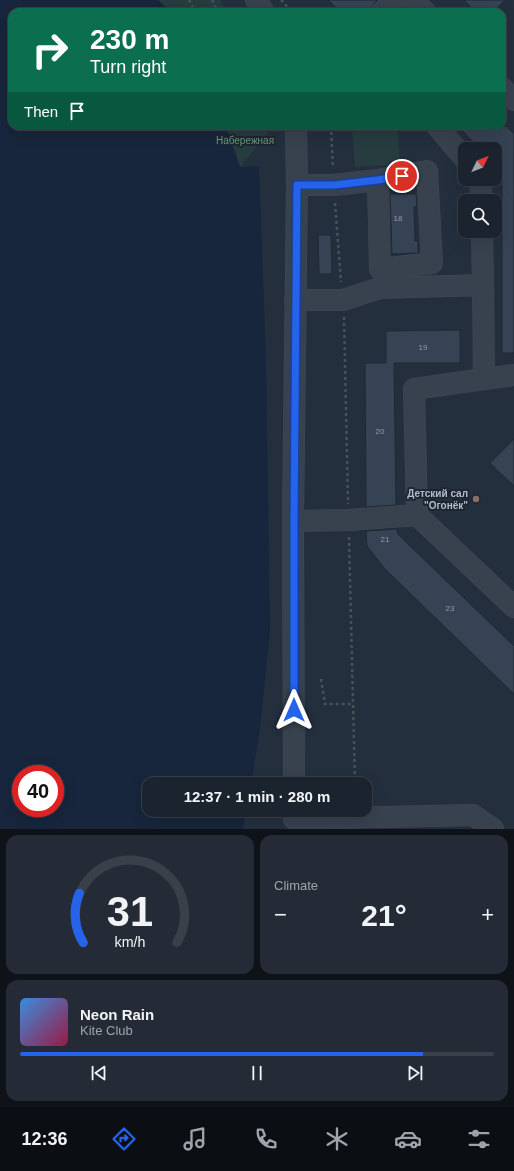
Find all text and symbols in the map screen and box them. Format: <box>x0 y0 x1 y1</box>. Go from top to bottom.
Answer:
icon: right <box>24 24 76 76</box>
text: 230 m <box>90 24 169 55</box>
text: Turn right <box>90 57 166 77</box>
icon: arrive <box>66 100 88 122</box>
text: Then <box>24 103 58 120</box>
park label: Набережная <box>216 135 274 146</box>
north arrow <box>458 142 502 186</box>
map controls <box>458 142 502 238</box>
pin <box>385 159 419 193</box>
icon: arrive <box>391 165 413 187</box>
button: search <box>458 194 502 238</box>
house number: 18 <box>394 214 403 223</box>
house number: 19 <box>419 343 428 352</box>
house number: 20 <box>376 427 385 436</box>
place label: Детский сал "Огонёк" <box>407 488 468 511</box>
marker: Детский сал "Огонёк" <box>471 494 481 504</box>
house number: 21 <box>381 535 390 544</box>
house number: 23 <box>446 604 455 613</box>
position arrow <box>273 689 315 731</box>
speed limit sign: 40 <box>12 765 64 817</box>
text: 12:37 · 1 min · 280 m <box>184 788 330 805</box>
text: Climate <box>274 878 318 893</box>
text: 31 <box>107 887 153 934</box>
text: 21° <box>361 899 407 932</box>
text: − <box>274 902 287 927</box>
text: + <box>481 902 494 927</box>
text: km/h <box>115 933 146 949</box>
text: Neon Rain <box>80 1006 154 1023</box>
text: Kite Club <box>80 1023 133 1038</box>
icon: previous <box>88 1062 110 1084</box>
icon: pause <box>246 1062 268 1084</box>
icon: next <box>404 1062 426 1084</box>
icon: directions <box>110 1125 138 1153</box>
icon: music <box>181 1125 209 1153</box>
icon: phone <box>252 1125 280 1153</box>
icon: climate <box>323 1125 351 1153</box>
icon: car <box>394 1125 422 1153</box>
icon: filters <box>465 1125 493 1153</box>
text: 12:36 <box>21 1129 67 1149</box>

